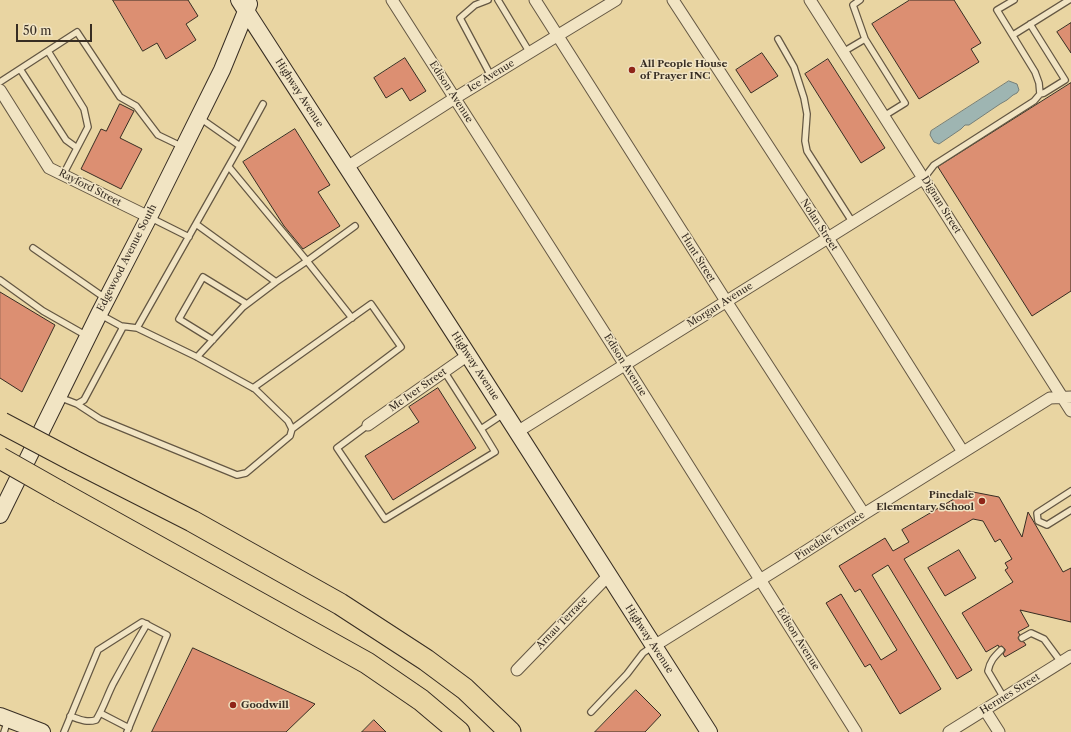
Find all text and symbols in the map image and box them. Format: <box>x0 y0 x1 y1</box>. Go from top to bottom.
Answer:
scale bar <box>18 16 94 42</box>
text: 50 m <box>23 23 52 38</box>
street label: Highway Avenue <box>272 56 326 130</box>
street label: Ice Avenue <box>465 57 517 95</box>
place label: All People House of Prayer INC <box>640 58 727 82</box>
street label: Edison Avenue <box>427 59 475 125</box>
marker: All People House of Prayer INC <box>627 65 637 75</box>
street label: Rayford Street <box>57 167 123 209</box>
street label: Dignan Street <box>919 174 963 236</box>
street label: Nolan Street <box>798 197 840 253</box>
street label: Edgewood Avenue South <box>95 202 159 314</box>
street label: Hunt Street <box>678 231 718 285</box>
street label: Morgan Avenue <box>685 280 755 330</box>
street label: Highway Avenue <box>448 329 502 403</box>
street label: Edison Avenue <box>601 332 649 398</box>
street label: Mc Iver Street <box>387 366 449 414</box>
place label: Pinedale Elementary School <box>876 489 974 512</box>
marker: Pinedale Elementary School <box>977 496 987 506</box>
street label: Pinedale Terrace <box>793 509 867 563</box>
street label: Arnau Terrace <box>534 594 590 652</box>
street label: Highway Avenue <box>622 602 676 676</box>
street label: Edison Avenue <box>774 606 822 672</box>
street label: Hermes Street <box>978 671 1042 717</box>
place label: Goodwill <box>241 699 289 711</box>
marker: Goodwill <box>228 700 238 710</box>

